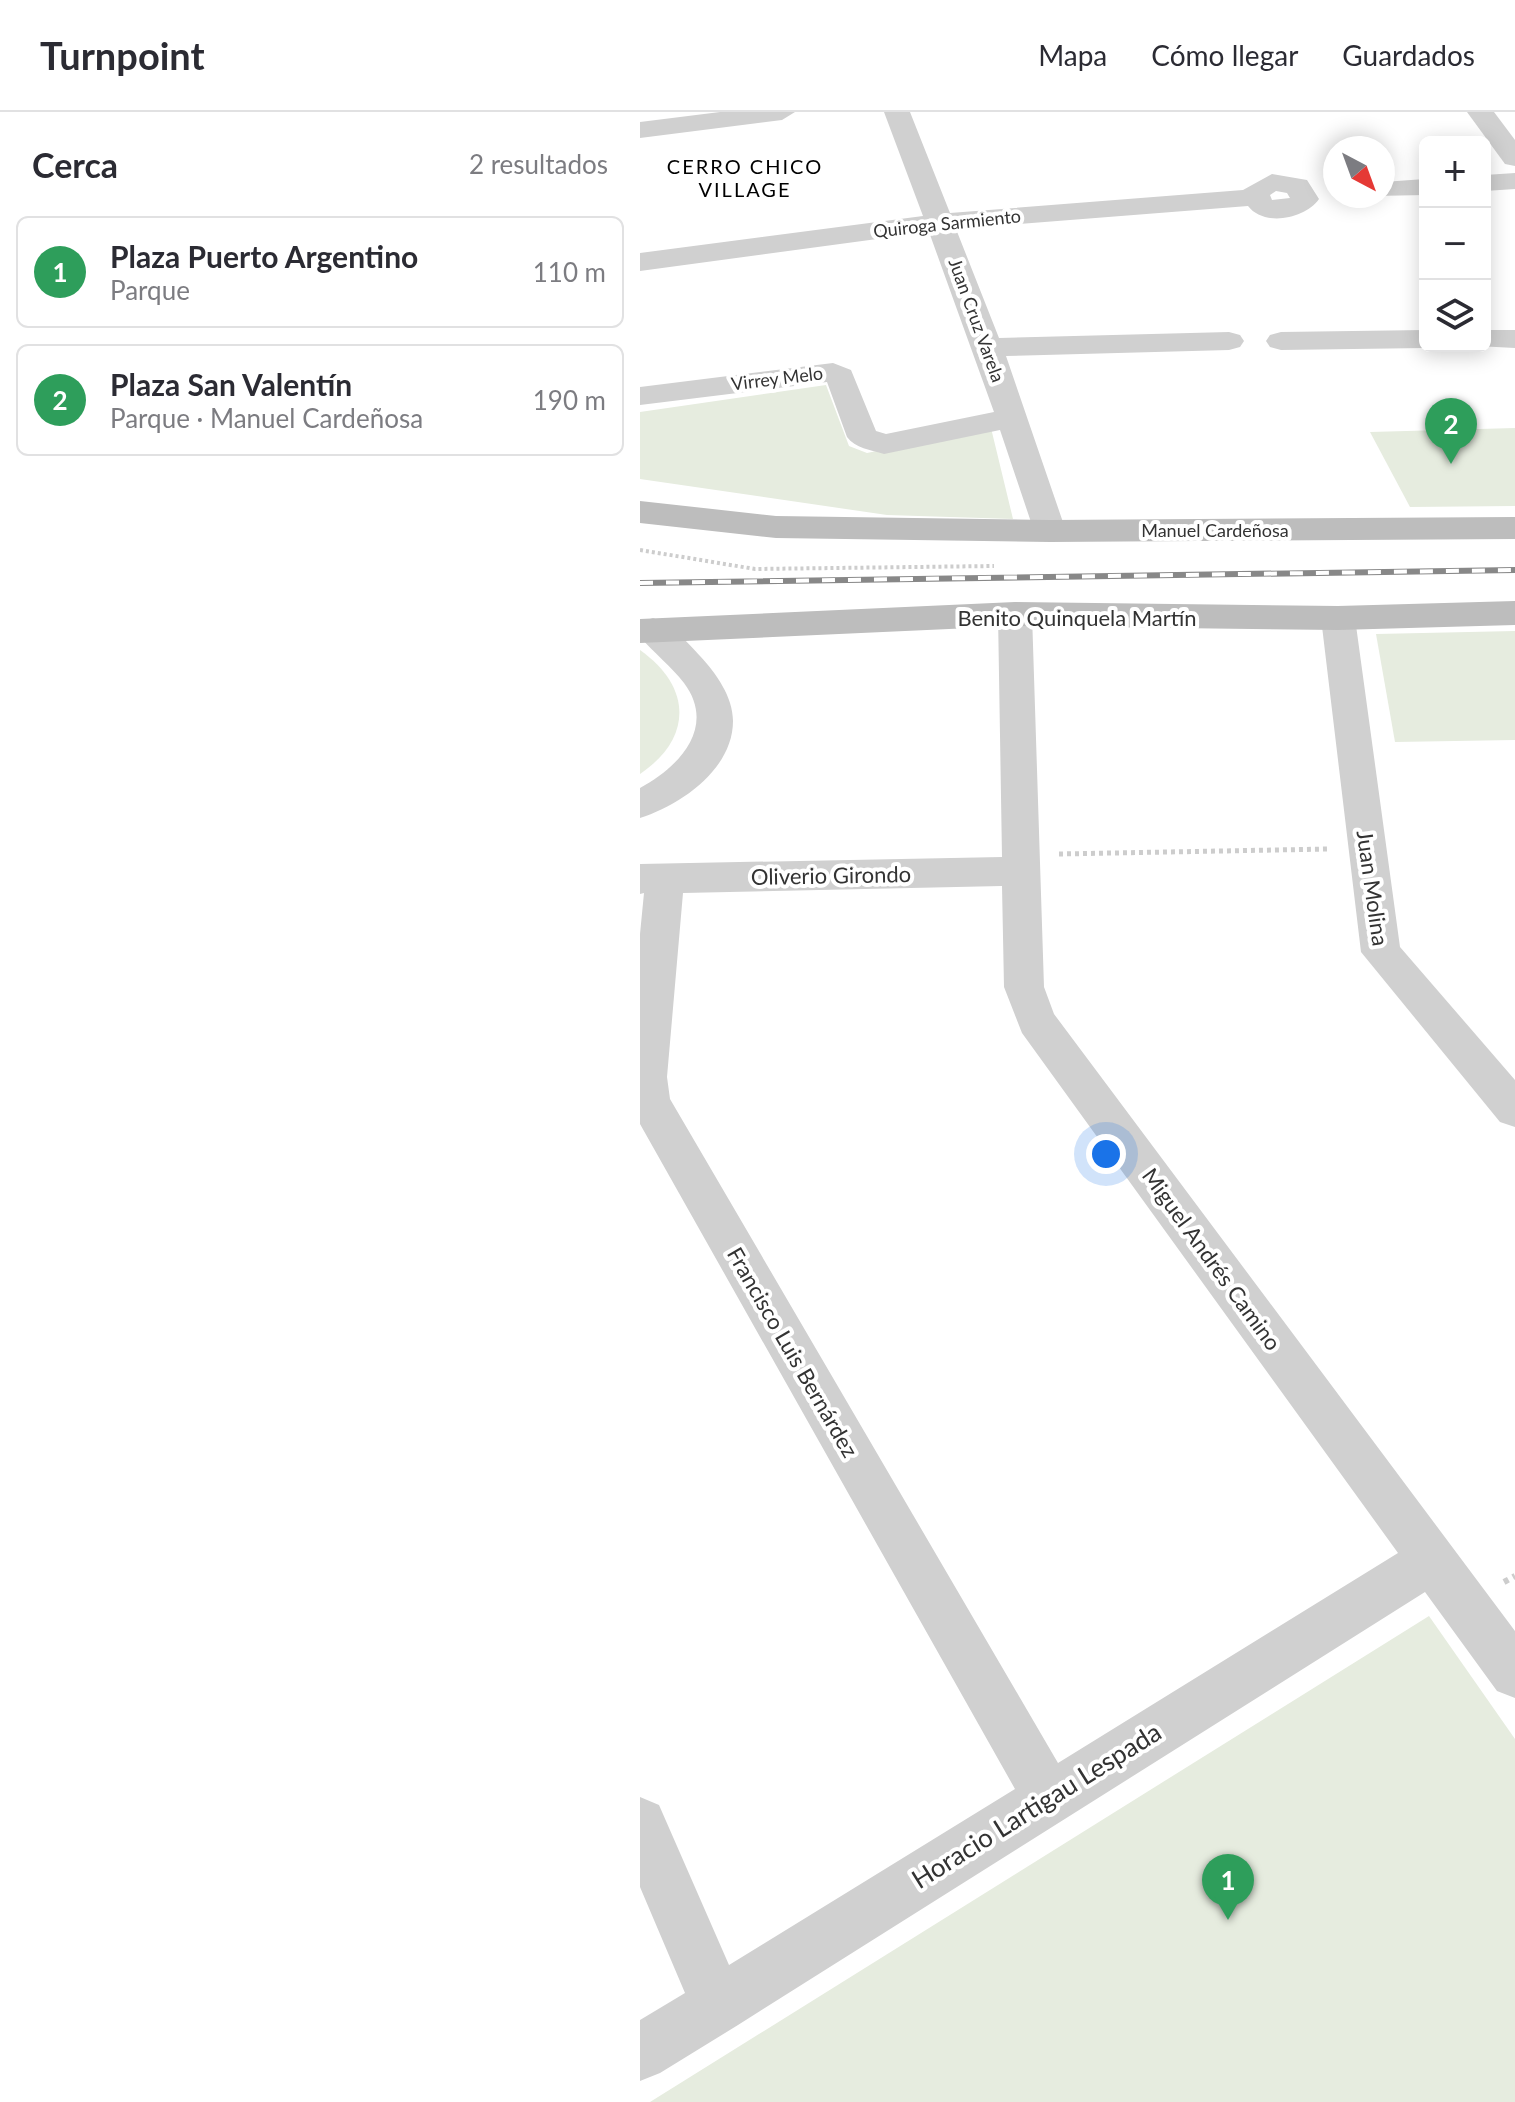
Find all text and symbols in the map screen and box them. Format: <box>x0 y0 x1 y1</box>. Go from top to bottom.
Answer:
text: Turnpoint <box>40 32 205 78</box>
text: Mapa <box>1038 38 1107 72</box>
text: Cómo llegar <box>1151 38 1298 72</box>
text: Guardados <box>1342 38 1475 72</box>
north arrow <box>1323 136 1395 208</box>
map controls <box>1419 136 1491 352</box>
button: + <box>1419 136 1491 208</box>
text: Cerca <box>32 144 118 185</box>
text: 2 resultados <box>469 148 608 180</box>
district label: CERRO CHICO VILLAGE <box>667 154 823 201</box>
street label: Quiroga Sarmiento <box>872 204 1022 242</box>
button: − <box>1419 208 1491 280</box>
text: Plaza Puerto Argentino <box>110 238 418 274</box>
street label: Juan Cruz Varela <box>944 255 1010 385</box>
text: 1 <box>52 256 68 288</box>
text: 110 m <box>533 256 606 288</box>
text: Parque <box>110 274 190 306</box>
button: layers <box>1419 280 1491 352</box>
street label: Virrey Melo <box>730 361 824 395</box>
text: Plaza San Valentín <box>110 366 352 402</box>
text: 2 <box>52 384 68 416</box>
text: 190 m <box>533 384 606 416</box>
pin: 2 <box>1425 398 1477 464</box>
text: Parque · Manuel Cardeñosa <box>110 402 423 434</box>
street label: Manuel Cardeñosa <box>1141 519 1289 541</box>
street label: Benito Quinquela Martín <box>957 604 1197 631</box>
street label: Juan Molina <box>1352 829 1394 947</box>
street label: Oliverio Girondo <box>751 860 911 890</box>
your location <box>1086 1134 1126 1174</box>
street label: Miguel Andrés Camino <box>1137 1163 1287 1355</box>
street label: Francisco Luis Bernárdez <box>722 1242 864 1462</box>
street label: Horacio Lartigau Lespada <box>905 1715 1167 1895</box>
pin: 1 <box>1202 1854 1254 1920</box>

